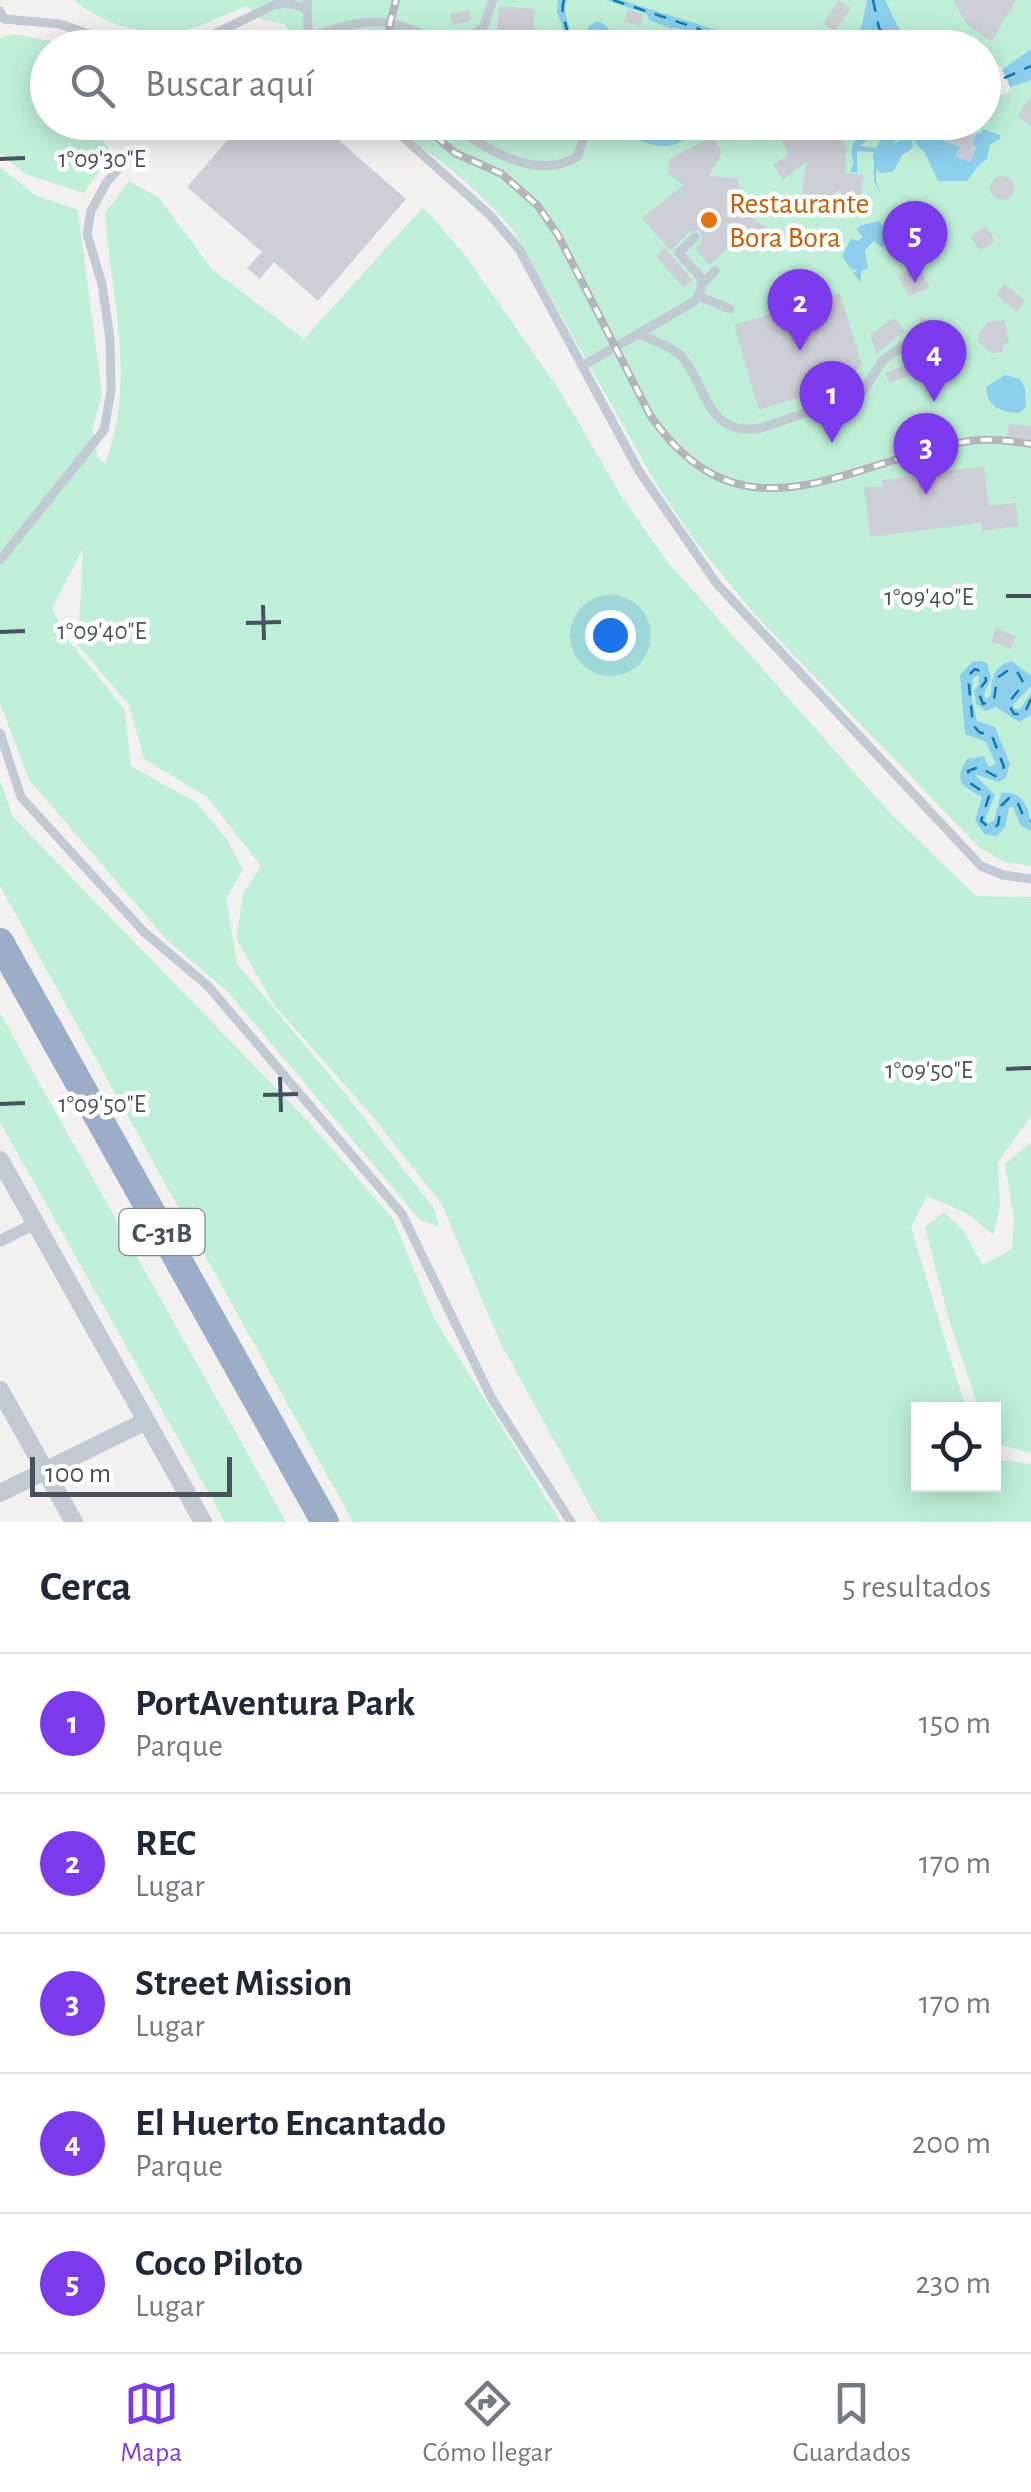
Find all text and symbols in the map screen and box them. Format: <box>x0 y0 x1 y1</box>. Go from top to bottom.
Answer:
search box <box>30 30 1001 140</box>
icon: search <box>65 58 120 113</box>
text: Buscar aquí <box>145 66 314 104</box>
text: 1°09'30"E <box>58 147 146 172</box>
place label: Restaurante Bora Bora <box>729 189 869 253</box>
pin: 5 <box>882 200 948 283</box>
marker: Restaurante Bora Bora <box>698 209 720 231</box>
pin: 2 <box>768 268 832 351</box>
pin: 4 <box>902 320 966 402</box>
pin: 1 <box>800 360 864 443</box>
pin: 3 <box>894 412 958 495</box>
text: 1°09'40"E <box>884 585 974 610</box>
your location <box>585 610 636 661</box>
text: 1°09'40"E <box>57 619 147 644</box>
text: 1°09'50"E <box>885 1058 973 1083</box>
text: 1°09'50"E <box>58 1092 146 1117</box>
road number: C-31B <box>120 1209 204 1255</box>
map controls <box>911 1402 1001 1492</box>
button: locate <box>911 1402 1001 1492</box>
scale bar <box>30 1452 232 1496</box>
text: 100 m <box>45 1460 111 1488</box>
text: Cerca <box>40 1566 131 1608</box>
text: 5 resultados <box>842 1571 991 1603</box>
text: PortAventura Park <box>135 1685 415 1723</box>
text: 1 <box>67 1707 78 1739</box>
text: 150 m <box>919 1707 991 1739</box>
text: Parque <box>135 1730 223 1762</box>
text: REC <box>135 1825 196 1863</box>
text: 2 <box>65 1847 80 1879</box>
text: 170 m <box>919 1847 991 1879</box>
text: Lugar <box>135 1870 205 1902</box>
text: Street Mission <box>135 1965 352 2003</box>
text: 3 <box>66 1987 79 2019</box>
text: 170 m <box>919 1987 991 2019</box>
text: Lugar <box>135 2010 205 2042</box>
text: El Huerto Encantado <box>135 2105 446 2143</box>
text: 4 <box>64 2127 81 2159</box>
text: 200 m <box>912 2127 991 2159</box>
text: Parque <box>135 2150 223 2182</box>
text: Coco Piloto <box>135 2245 303 2283</box>
text: 5 <box>66 2267 79 2299</box>
text: 230 m <box>915 2267 991 2299</box>
text: Lugar <box>135 2290 205 2322</box>
tab: Mapa <box>120 2376 182 2470</box>
tab: Cómo llegar <box>423 2376 552 2470</box>
tab: Guardados <box>793 2376 911 2470</box>

